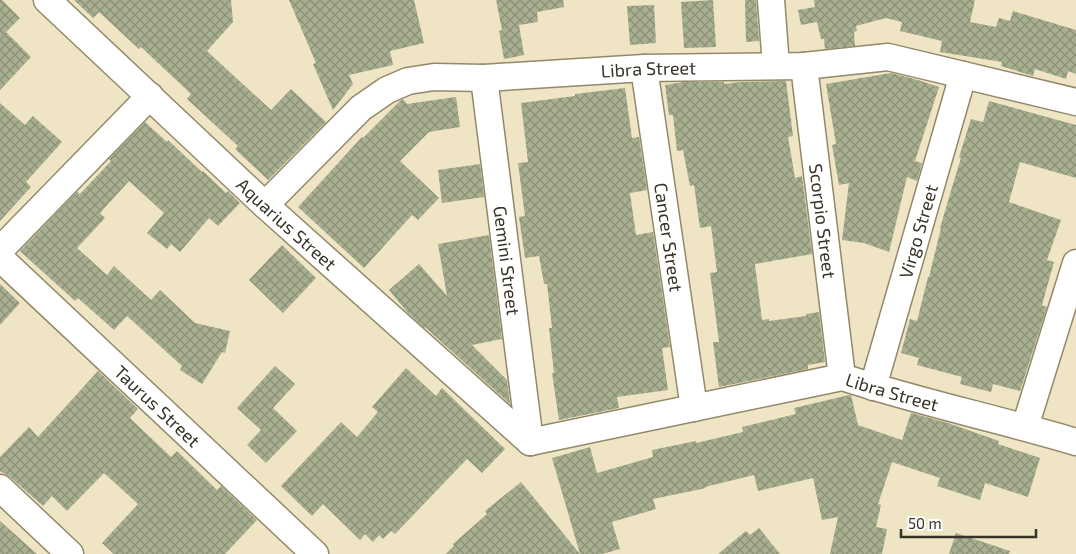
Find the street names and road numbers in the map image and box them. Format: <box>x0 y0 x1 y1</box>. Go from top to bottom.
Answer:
street label: Libra Street <box>600 56 696 82</box>
street label: Scorpio Street <box>805 162 841 280</box>
street label: Aquarius Street <box>232 173 341 275</box>
street label: Cancer Street <box>650 181 688 293</box>
street label: Virgo Street <box>894 182 942 281</box>
street label: Gemini Street <box>489 204 525 317</box>
street label: Taurus Street <box>110 360 205 452</box>
street label: Libra Street <box>843 368 941 415</box>

